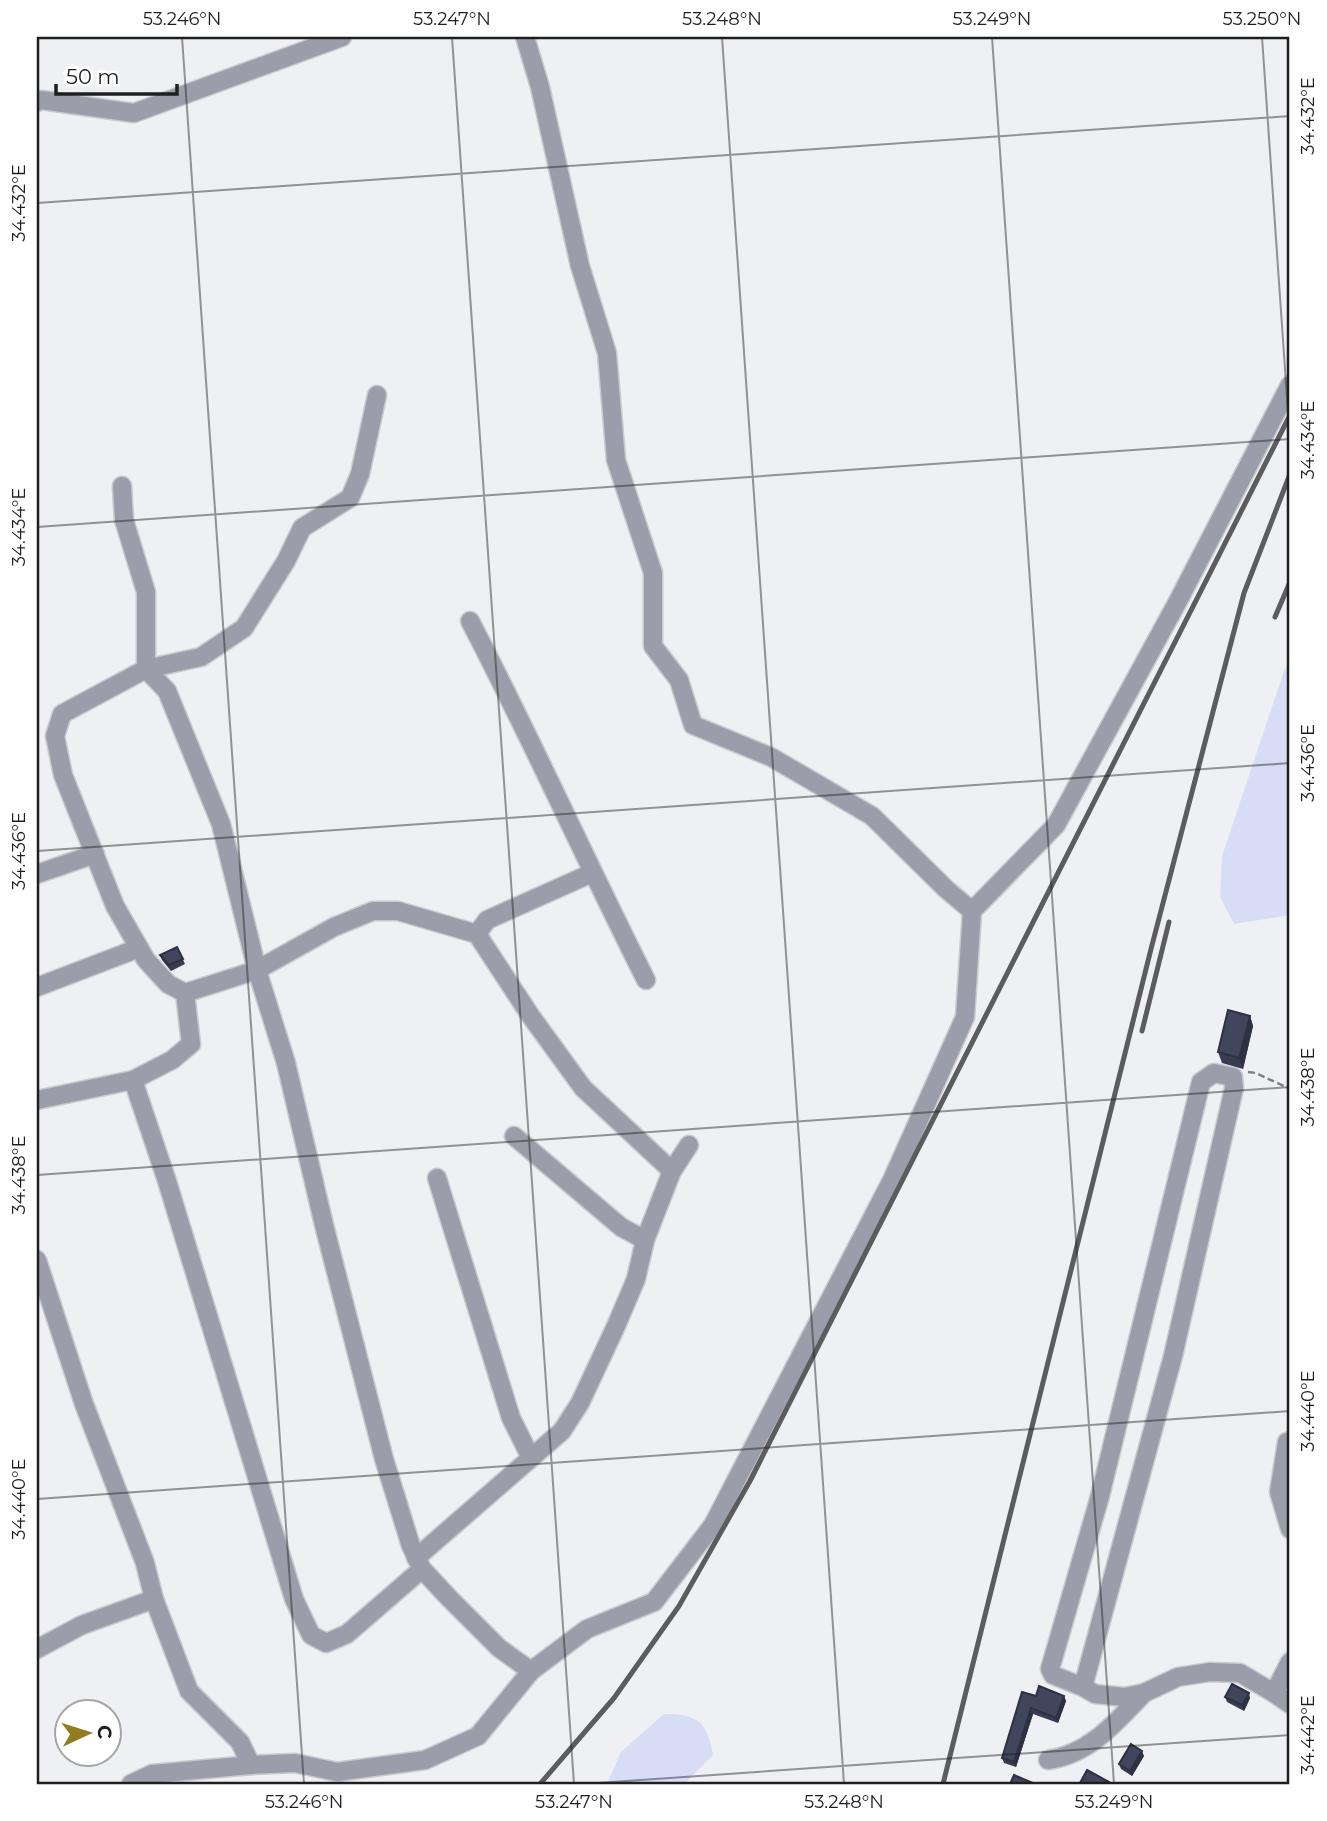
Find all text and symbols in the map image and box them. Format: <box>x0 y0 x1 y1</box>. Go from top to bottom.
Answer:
text: 53.246°N <box>143 8 221 30</box>
text: 53.247°N <box>413 8 491 30</box>
text: 53.248°N <box>682 8 762 30</box>
text: 53.249°N <box>953 8 1032 30</box>
text: 53.250°N <box>1223 8 1301 30</box>
scale bar <box>56 52 177 96</box>
text: 50 m <box>66 64 120 89</box>
text: 34.432°E <box>1297 77 1319 155</box>
text: 34.432°E <box>8 164 30 242</box>
text: 34.434°E <box>1297 401 1319 479</box>
text: 34.434°E <box>8 488 30 566</box>
text: 34.436°E <box>1297 724 1319 802</box>
text: 34.436°E <box>8 812 30 890</box>
text: 34.438°E <box>1297 1048 1319 1126</box>
text: 34.438°E <box>8 1136 30 1214</box>
text: 34.440°E <box>1297 1370 1319 1452</box>
text: 34.440°E <box>8 1458 30 1540</box>
text: 34.442°E <box>1297 1695 1319 1775</box>
north arrow <box>52 1699 122 1769</box>
text: С <box>93 1724 116 1740</box>
text: 53.246°N <box>265 1791 343 1813</box>
text: 53.247°N <box>535 1791 613 1813</box>
text: 53.248°N <box>804 1791 884 1813</box>
text: 53.249°N <box>1075 1791 1154 1813</box>

